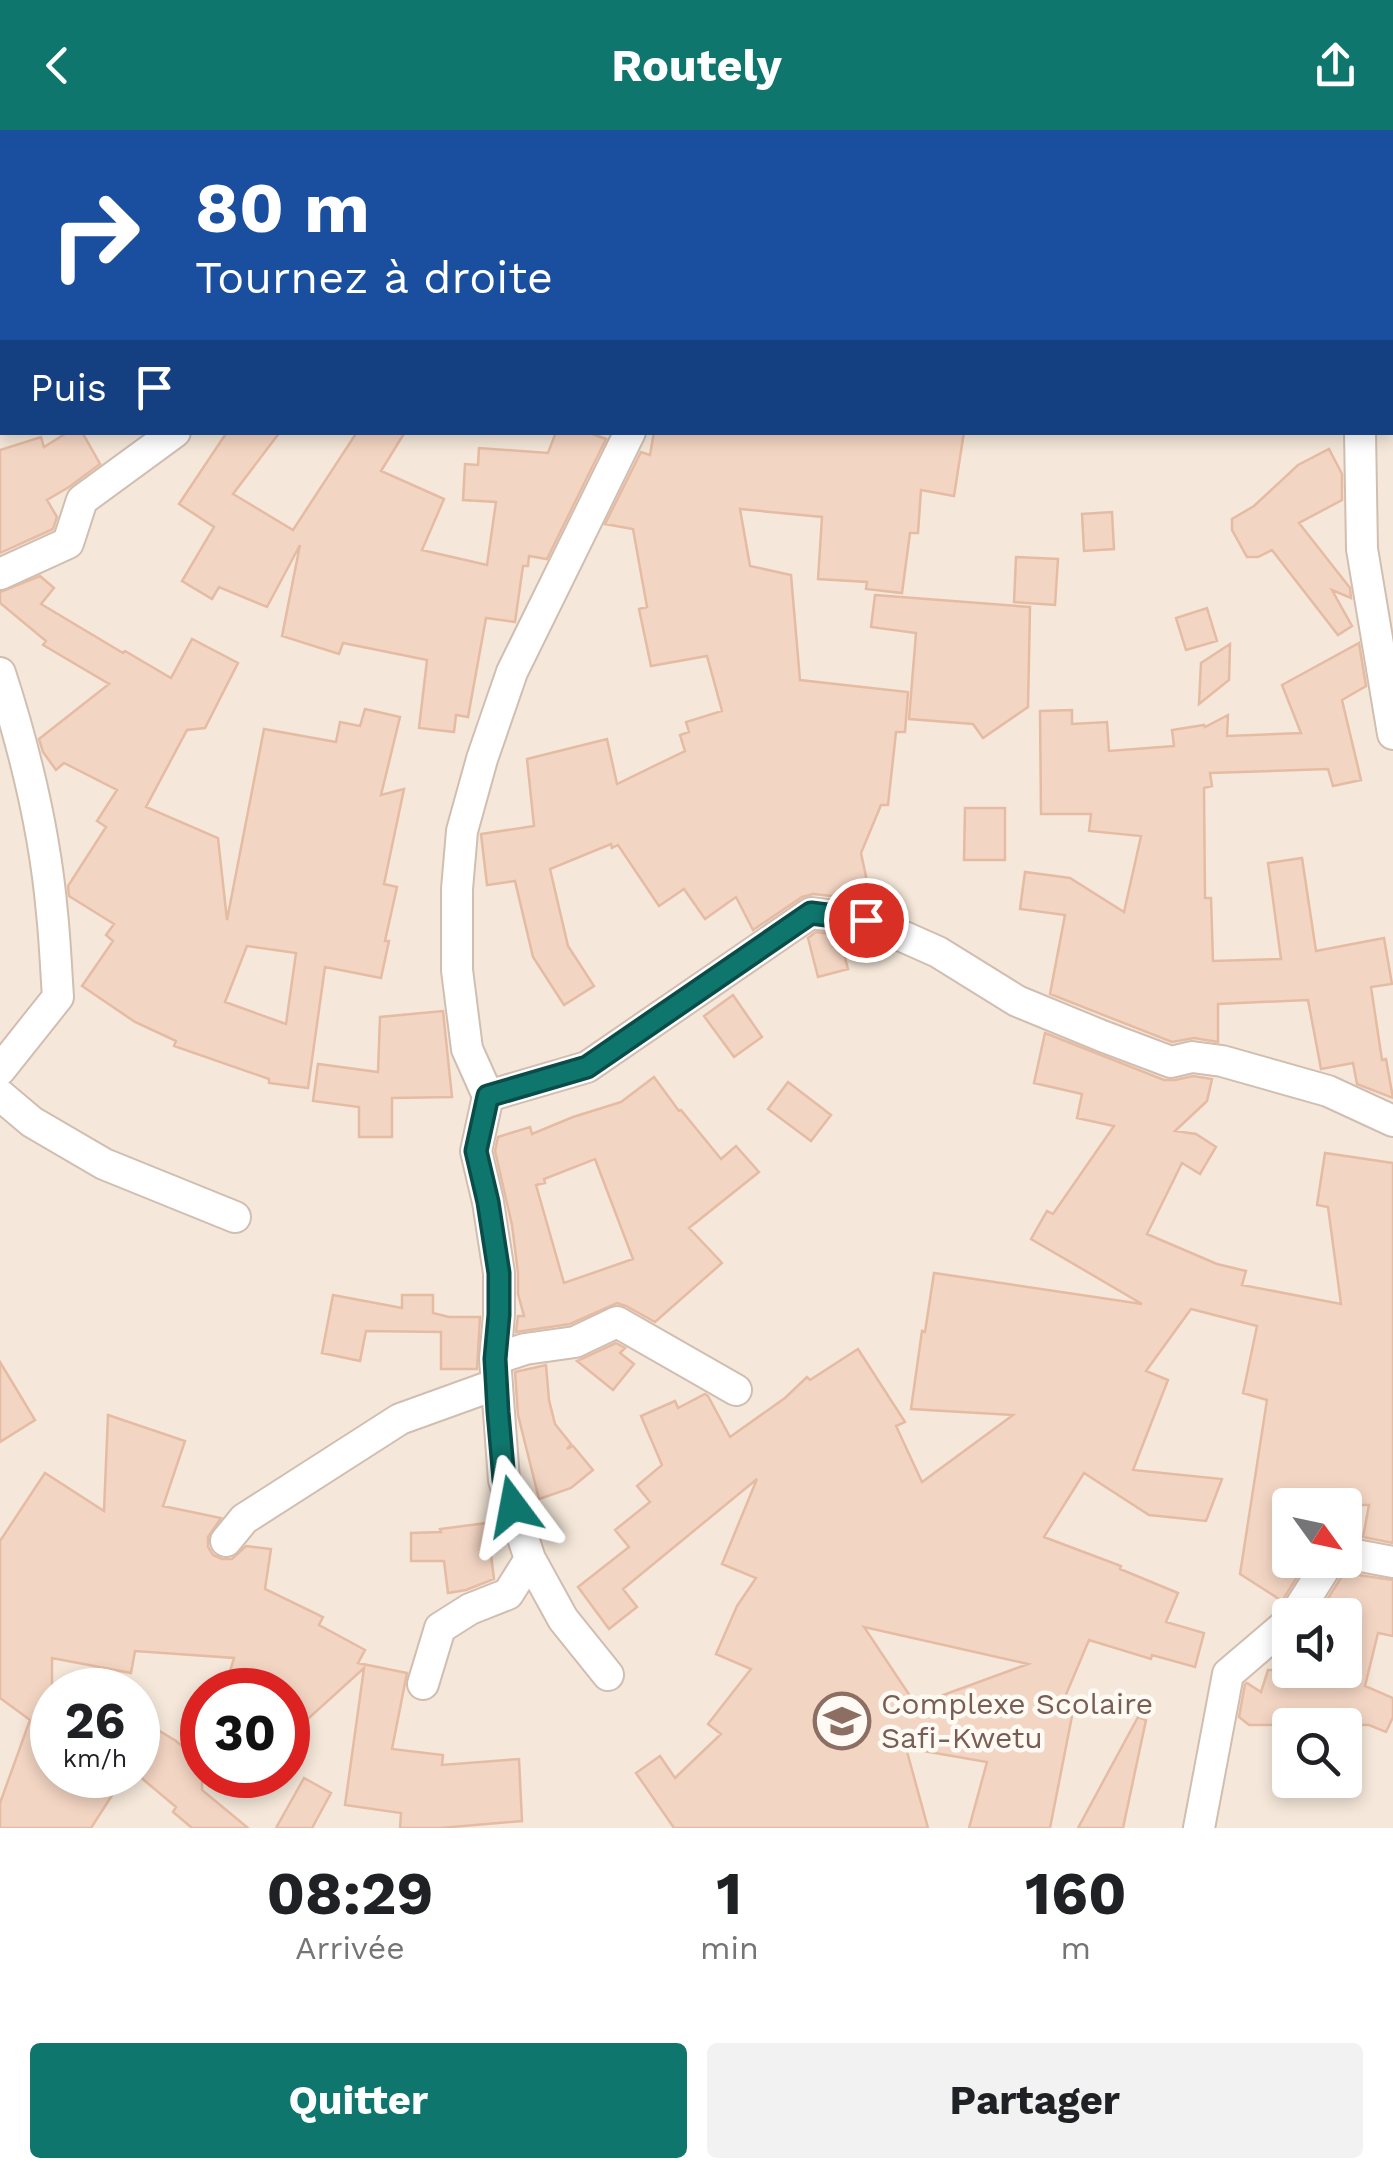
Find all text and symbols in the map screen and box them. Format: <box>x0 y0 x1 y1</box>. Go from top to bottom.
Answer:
icon: back <box>30 38 85 93</box>
icon: share <box>1308 38 1363 93</box>
text: Routely <box>611 39 782 92</box>
text: 80 m <box>195 167 370 249</box>
icon: right <box>30 170 160 300</box>
text: Tournez à droite <box>195 251 553 304</box>
icon: arrive <box>127 360 182 415</box>
text: Puis <box>30 366 107 410</box>
pin <box>824 878 909 963</box>
icon: arrive <box>839 893 894 948</box>
position arrow <box>461 1454 565 1558</box>
north arrow <box>1272 1488 1362 1578</box>
map controls <box>1272 1488 1362 1798</box>
button: sound <box>1272 1598 1362 1688</box>
speed limit sign: 30 <box>180 1668 310 1798</box>
place label: Complexe Scolaire Safi-Kwetu <box>881 1686 1153 1755</box>
text: 26 <box>65 1691 125 1750</box>
school or university icon: Complexe Scolaire Safi-Kwetu <box>812 1691 872 1751</box>
button: search <box>1272 1708 1362 1798</box>
text: km/h <box>63 1744 127 1773</box>
text: 08:29 <box>266 1858 434 1929</box>
text: 1 <box>716 1858 742 1929</box>
text: 160 <box>1025 1858 1127 1929</box>
text: Arrivée <box>295 1929 405 1967</box>
text: min <box>700 1929 759 1967</box>
text: m <box>1061 1929 1091 1967</box>
button: Quitter <box>30 2043 687 2158</box>
button: Partager <box>707 2043 1363 2158</box>

